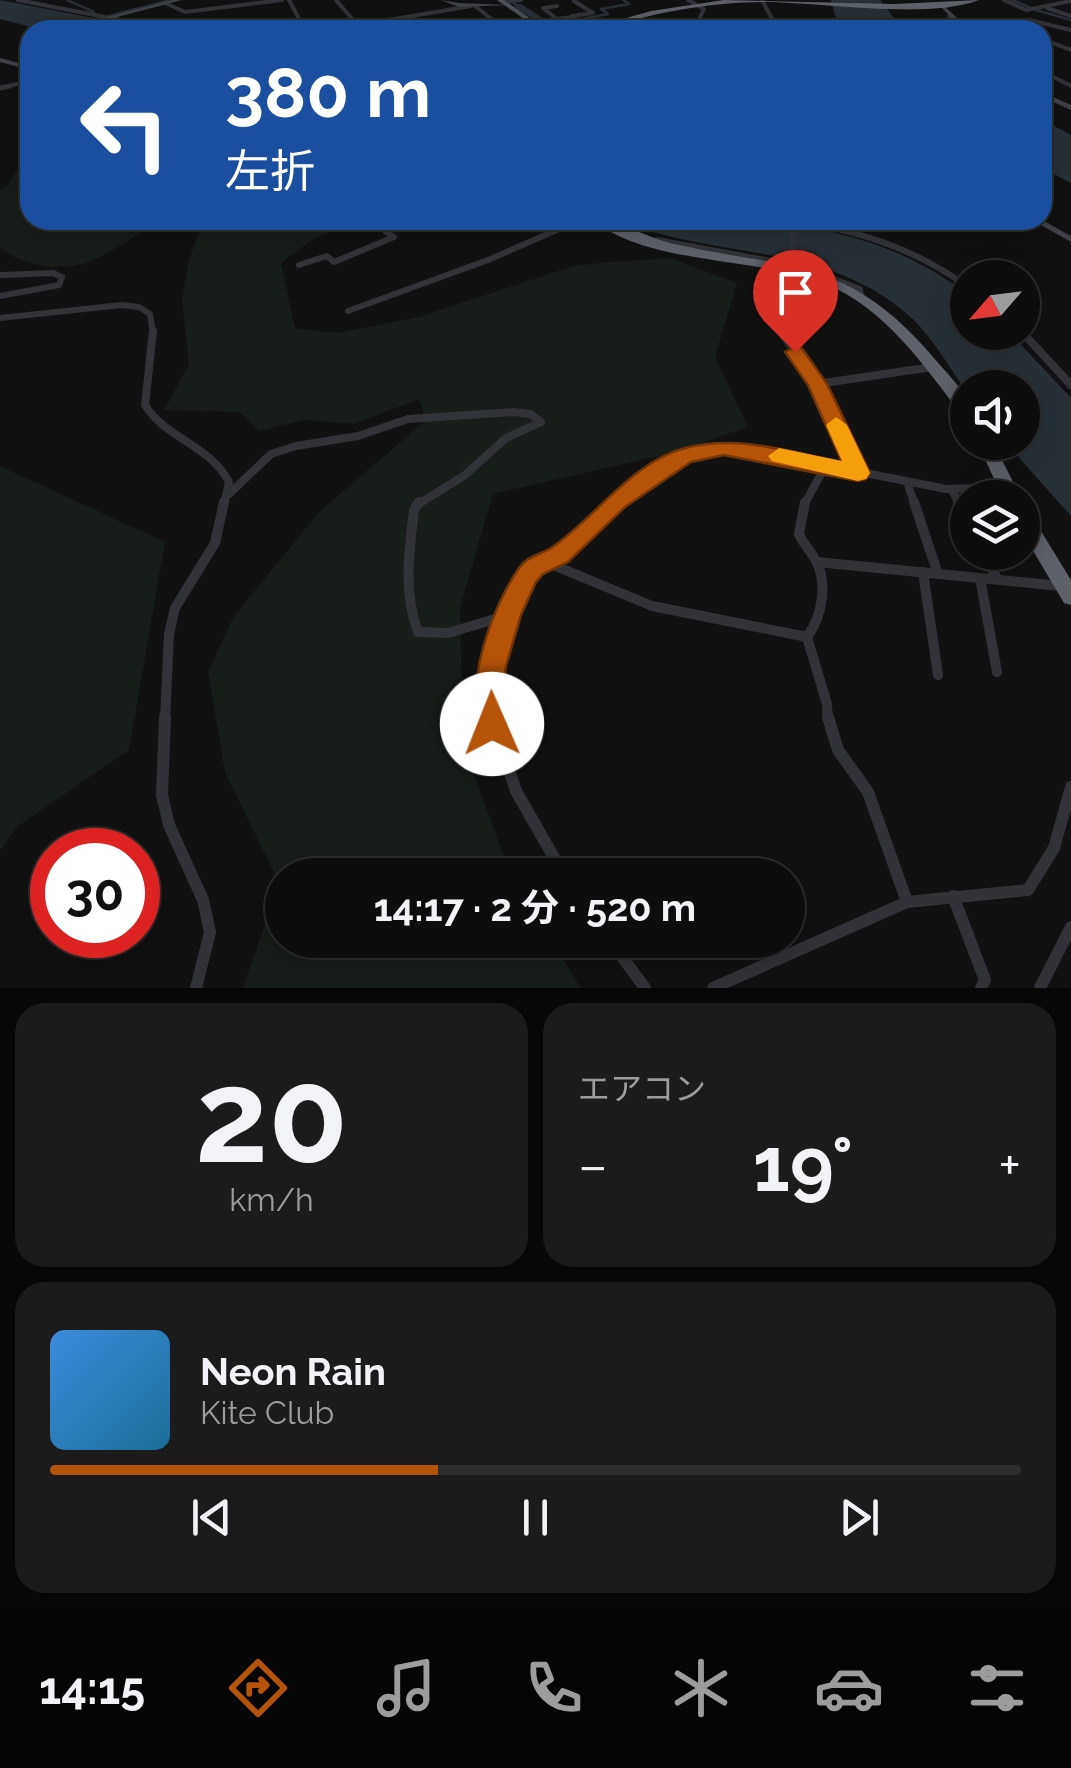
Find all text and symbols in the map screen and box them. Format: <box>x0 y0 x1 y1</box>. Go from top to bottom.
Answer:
text: 380 m <box>225 51 431 133</box>
icon: left <box>60 60 190 190</box>
text: 左折 <box>225 145 315 198</box>
pin <box>753 250 838 353</box>
north arrow <box>950 260 1040 350</box>
map controls <box>950 260 1040 570</box>
icon: arrive <box>768 265 823 320</box>
button: sound <box>950 370 1040 460</box>
button: layers <box>950 480 1040 570</box>
position arrow <box>440 672 544 776</box>
speed limit sign: 30 <box>30 828 160 958</box>
text: 14:17 · 2 分 · 520 m <box>374 885 696 930</box>
text: 20 <box>195 1040 348 1192</box>
text: エアコン <box>578 1070 706 1107</box>
text: 19° <box>753 1120 853 1209</box>
text: − <box>578 1133 608 1198</box>
text: + <box>998 1133 1021 1198</box>
text: km/h <box>229 1181 314 1218</box>
text: Neon Rain <box>200 1349 386 1394</box>
text: Kite Club <box>200 1394 334 1431</box>
icon: previous <box>184 1490 239 1545</box>
icon: pause <box>508 1490 563 1545</box>
icon: next <box>832 1490 887 1545</box>
icon: directions <box>223 1653 293 1723</box>
icon: music <box>371 1653 441 1723</box>
icon: phone <box>519 1653 589 1723</box>
icon: climate <box>666 1653 736 1723</box>
icon: car <box>814 1653 884 1723</box>
icon: filters <box>962 1653 1032 1723</box>
text: 14:15 <box>39 1662 145 1715</box>

